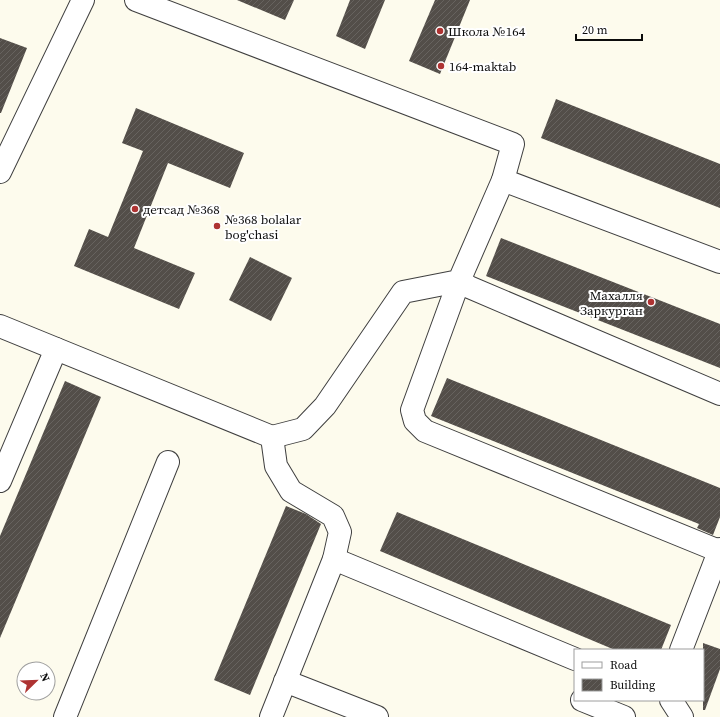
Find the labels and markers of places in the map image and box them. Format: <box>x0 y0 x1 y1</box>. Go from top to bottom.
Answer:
place label: Школа №164 <box>448 23 526 40</box>
marker: Школа №164 <box>435 26 445 36</box>
place label: 164-maktab <box>449 58 516 75</box>
marker: 164-maktab <box>436 61 446 71</box>
place label: детсад №368 <box>143 201 220 218</box>
marker: детсад №368 <box>130 204 140 214</box>
place label: №368 bolalar bog'chasi <box>225 211 302 243</box>
marker: №368 bolalar bog'chasi <box>212 221 222 231</box>
place label: Махалля Заркурган <box>580 287 643 319</box>
marker: Махалля Заркурган <box>646 297 656 307</box>

